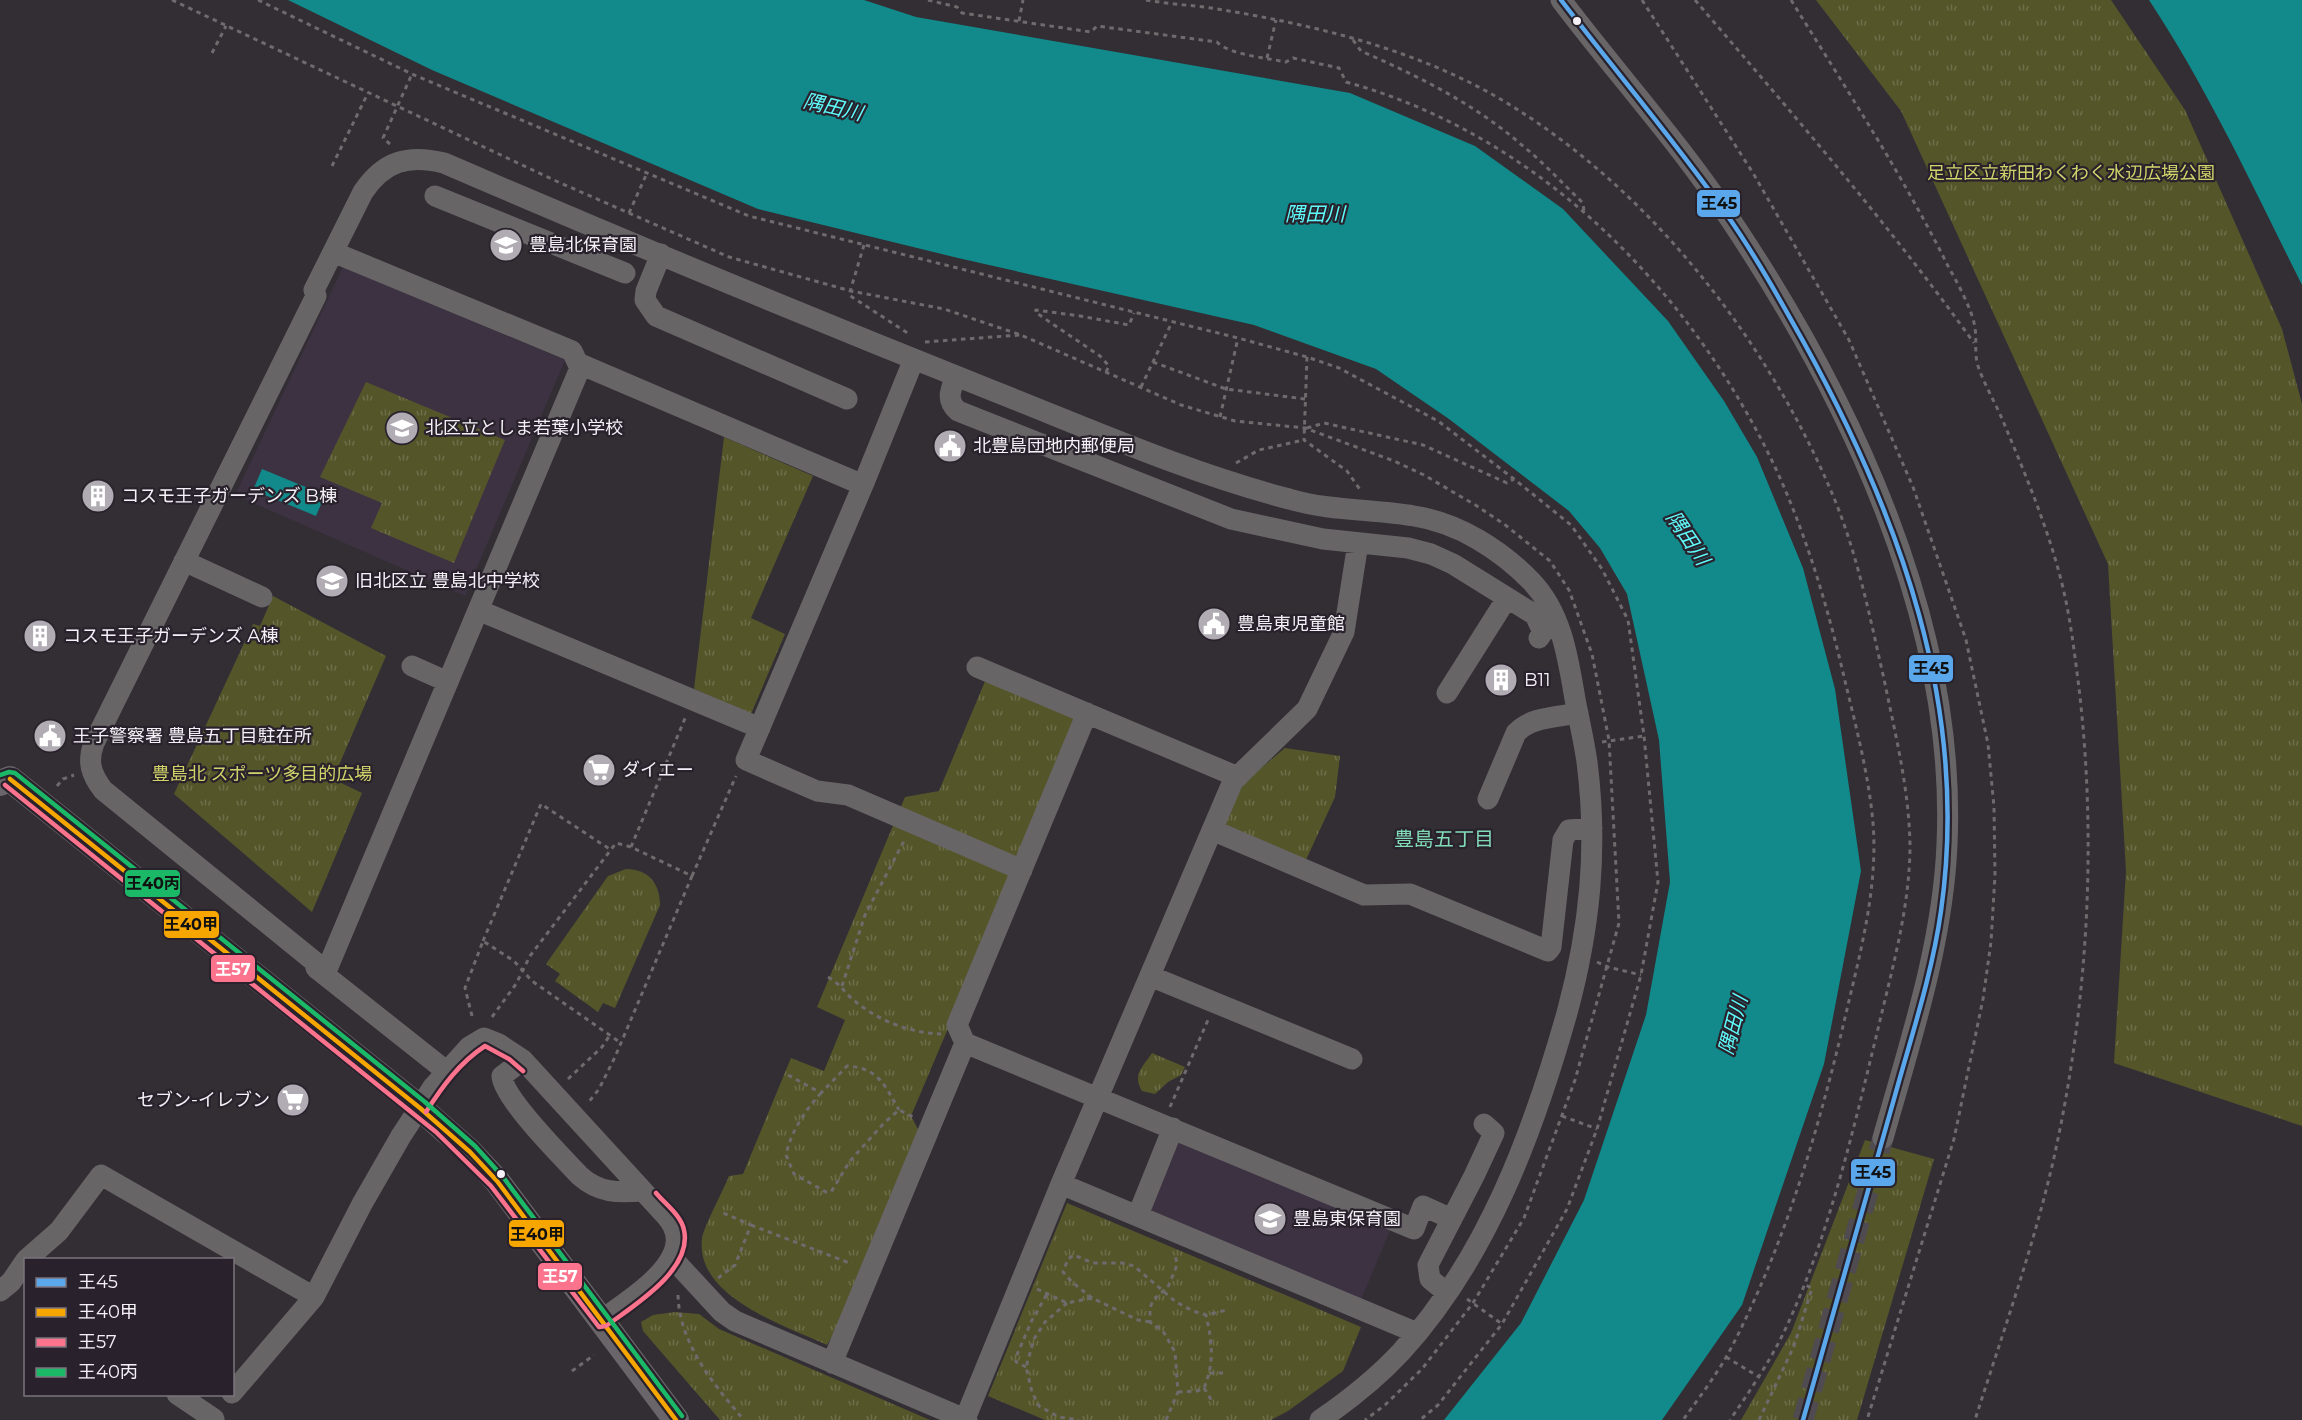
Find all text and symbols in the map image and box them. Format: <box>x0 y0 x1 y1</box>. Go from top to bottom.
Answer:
unlabelled marker <box>1571 15 1583 27</box>
water label: 隅田川 <box>801 89 867 126</box>
park label: 足立区立新田わくわく水辺広場公園 <box>1927 162 2215 184</box>
line badge: 王45 <box>1696 189 1741 218</box>
text: 王45 <box>1701 194 1738 213</box>
water label: 隅田川 <box>1285 202 1347 226</box>
school or university icon: 豊島北保育園 <box>488 227 524 263</box>
place label: 豊島北保育園 <box>529 234 637 256</box>
school or university icon: 北区立としま若葉小学校 <box>384 410 420 446</box>
place label: 北区立としま若葉小学校 <box>425 417 623 439</box>
public building icon: 北豊島団地内郵便局 <box>932 428 968 464</box>
place label: 北豊島団地内郵便局 <box>973 435 1135 457</box>
building icon: コスモ王子ガーデンズ B棟 <box>80 478 116 514</box>
place label: コスモ王子ガーデンズ B棟 <box>121 485 337 507</box>
water label: 隅田川 <box>1661 506 1716 571</box>
school or university icon: 旧北区立 豊島北中学校 <box>314 563 350 599</box>
place label: 旧北区立 豊島北中学校 <box>355 570 540 592</box>
public building icon: 豊島東児童館 <box>1196 606 1232 642</box>
place label: 豊島東児童館 <box>1237 613 1345 635</box>
building icon: コスモ王子ガーデンズ A棟 <box>22 618 58 654</box>
place label: コスモ王子ガーデンズ A棟 <box>63 625 278 647</box>
line badge: 王45 <box>1908 654 1954 683</box>
text: 王45 <box>1913 659 1950 678</box>
building icon: B11 <box>1483 662 1519 698</box>
place label: B11 <box>1524 669 1551 691</box>
public building icon: 王子警察署 豊島五丁目駐在所 <box>32 718 68 754</box>
place label: 王子警察署 豊島五丁目駐在所 <box>73 725 312 747</box>
supermarket icon: ダイエー <box>581 752 617 788</box>
place label: ダイエー <box>622 759 694 781</box>
park label: 豊島北 スポーツ多目的広場 <box>152 763 372 785</box>
district label: 豊島五丁目 <box>1394 827 1494 851</box>
line badge: 王40丙 <box>124 869 181 898</box>
text: 王40丙 <box>126 874 180 893</box>
line badge: 王40甲 <box>163 910 220 939</box>
text: 王40甲 <box>164 915 218 934</box>
line badge: 王57 <box>210 954 256 983</box>
text: 王57 <box>215 960 251 979</box>
water label: 隅田川 <box>1714 991 1753 1057</box>
supermarket icon: セブン-イレブン <box>275 1082 311 1118</box>
place label: セブン-イレブン <box>137 1089 270 1111</box>
line badge: 王45 <box>1850 1158 1896 1187</box>
text: 王45 <box>1855 1163 1892 1182</box>
unlabelled marker <box>495 1168 507 1180</box>
school or university icon: 豊島東保育園 <box>1252 1201 1288 1237</box>
place label: 豊島東保育園 <box>1293 1208 1401 1230</box>
line badge: 王40甲 <box>508 1219 565 1248</box>
text: 王40甲 <box>510 1225 564 1244</box>
legend <box>24 1258 234 1396</box>
line badge: 王57 <box>537 1262 583 1291</box>
text: 王57 <box>542 1267 578 1286</box>
text: 王45 <box>78 1271 118 1293</box>
text: 王40甲 <box>78 1301 138 1323</box>
text: 王57 <box>78 1331 117 1353</box>
text: 王40丙 <box>78 1361 138 1383</box>

